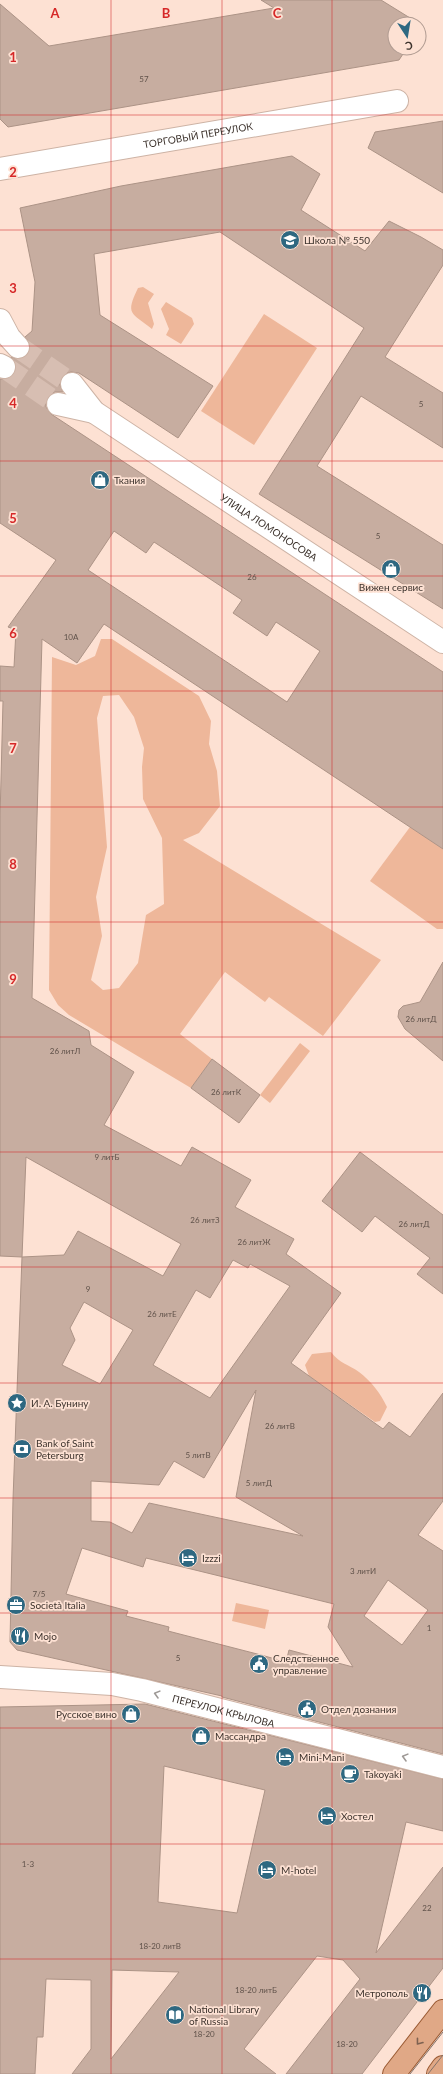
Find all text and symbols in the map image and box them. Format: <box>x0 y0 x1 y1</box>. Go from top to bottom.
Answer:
text: A <box>49 5 60 21</box>
text: B <box>162 5 171 21</box>
text: C <box>273 5 282 21</box>
north arrow <box>387 16 427 56</box>
text: С <box>404 39 414 54</box>
text: 1 <box>9 49 17 65</box>
house number: 57 <box>139 74 149 84</box>
street label: ТОРГОВЫЙ ПЕРЕУЛОК <box>142 120 254 150</box>
text: 2 <box>9 164 17 180</box>
school or university icon: Школа № 550 <box>279 229 301 251</box>
place label: Школа № 550 <box>304 234 370 246</box>
text: 3 <box>9 280 17 296</box>
text: 4 <box>9 395 17 411</box>
house number: 5 <box>419 399 424 409</box>
shop icon: Ткания <box>89 469 111 491</box>
place label: Ткания <box>114 474 145 486</box>
street label: УЛИЦА ЛОМОНОСОВА <box>218 491 320 564</box>
text: 5 <box>9 510 17 526</box>
house number: 5 <box>376 531 381 541</box>
shop icon: Вижен сервис <box>380 558 402 580</box>
house number: 26 <box>247 572 257 582</box>
place label: Вижен сервис <box>359 581 423 593</box>
text: 6 <box>9 625 17 641</box>
house number: 10А <box>64 632 79 642</box>
text: 7 <box>9 740 17 756</box>
text: 8 <box>9 856 17 872</box>
text: 9 <box>9 971 17 987</box>
house number: 26 литД <box>406 1014 437 1024</box>
house number: 26 литЛ <box>50 1046 80 1056</box>
house number: 26 литК <box>211 1087 242 1097</box>
house number: 9 литБ <box>95 1152 120 1162</box>
house number: 26 литЗ <box>190 1215 220 1225</box>
house number: 26 литД <box>399 1219 430 1229</box>
house number: 26 литЖ <box>238 1237 271 1247</box>
house number: 9 <box>86 1284 91 1294</box>
house number: 26 литЕ <box>147 1309 177 1319</box>
place icon: И. А. Бунину <box>6 1392 28 1414</box>
place label: И. А. Бунину <box>31 1397 89 1409</box>
house number: 26 литВ <box>265 1421 295 1431</box>
place label: Bank of Saint Petersburg <box>36 1437 94 1461</box>
bank icon: Bank of Saint Petersburg <box>11 1438 33 1460</box>
house number: 5 литВ <box>185 1450 211 1460</box>
house number: 5 литД <box>246 1478 273 1488</box>
hotel icon: Izzzi <box>177 1547 199 1569</box>
place label: Izzzi <box>202 1552 221 1564</box>
house number: 3 литИ <box>350 1566 376 1576</box>
house number: 7/5 <box>33 1589 46 1599</box>
office icon: Società Italia <box>5 1594 27 1616</box>
place label: Società Italia <box>30 1599 86 1611</box>
house number: 1 <box>427 1623 432 1633</box>
restaurant icon: Mojo <box>9 1625 31 1647</box>
place label: Mojo <box>34 1630 57 1642</box>
place label: Следственное управление <box>273 1652 339 1676</box>
house number: 5 <box>176 1653 181 1663</box>
public building icon: Следственное управление <box>248 1653 270 1675</box>
one-way arrow <box>154 1691 160 1699</box>
street label: ПЕРЕУЛОК КРЫЛОВА <box>171 1692 276 1730</box>
public building icon: Отдел дознания <box>296 1698 318 1720</box>
shop icon: Русское вино <box>120 1703 142 1725</box>
place label: Отдел дознания <box>321 1703 396 1715</box>
place label: Русское вино <box>56 1708 117 1720</box>
shop icon: Массандра <box>190 1725 212 1747</box>
place label: Массандра <box>215 1730 266 1742</box>
hotel icon: Mini-Mani <box>274 1746 296 1768</box>
place label: Mini-Mani <box>299 1751 344 1763</box>
one-way arrow <box>402 1753 409 1762</box>
cafe icon: Takoyaki <box>339 1763 361 1785</box>
place label: Takoyaki <box>364 1768 402 1780</box>
hotel icon: Хостел <box>316 1805 338 1827</box>
place label: Хостел <box>341 1810 374 1822</box>
house number: 1-3 <box>22 1859 34 1869</box>
hotel icon: M-hotel <box>256 1859 278 1881</box>
place label: M-hotel <box>281 1864 316 1876</box>
house number: 22 <box>422 1903 432 1913</box>
house number: 18-20 литВ <box>139 1941 181 1951</box>
restaurant icon: Метрополь <box>411 1982 433 2004</box>
house number: 18-20 литБ <box>235 1985 277 1995</box>
place label: Метрополь <box>356 1987 408 1999</box>
place label: National Library of Russia <box>189 2003 260 2027</box>
library icon: National Library of Russia <box>164 2004 186 2026</box>
house number: 18-20 <box>193 2029 215 2039</box>
one-way arrow <box>417 2037 424 2044</box>
house number: 18-20 <box>336 2039 358 2049</box>

